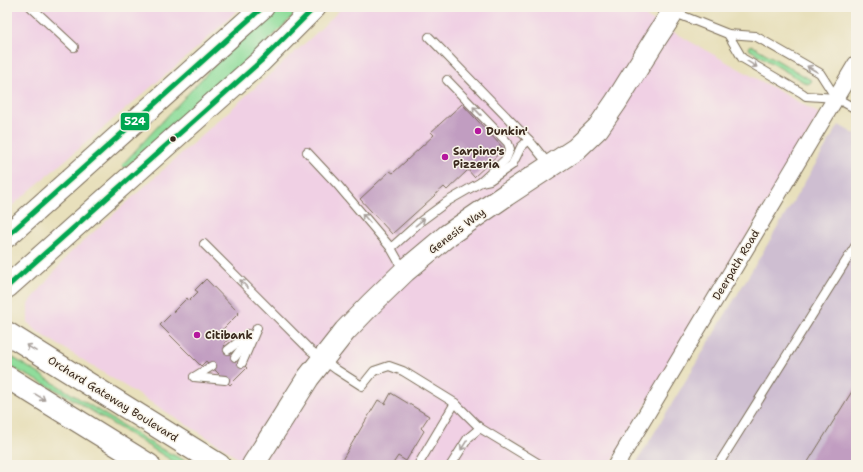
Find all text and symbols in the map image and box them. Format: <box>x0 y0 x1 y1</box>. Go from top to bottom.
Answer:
one-way arrow <box>746 60 758 68</box>
one-way arrow <box>806 64 818 72</box>
one-way arrow <box>473 106 482 116</box>
line badge: 524 <box>120 112 150 131</box>
text: 524 <box>124 114 146 129</box>
place label: Dunkin' <box>486 124 528 139</box>
marker: Dunkin' <box>473 126 483 136</box>
unlabelled marker <box>168 134 178 144</box>
place label: Sarpino's Pizzeria <box>453 144 505 172</box>
marker: Sarpino's Pizzeria <box>440 152 450 162</box>
street label: Genesis Way <box>425 205 489 257</box>
one-way arrow <box>361 213 370 223</box>
one-way arrow <box>415 218 426 226</box>
street label: Deerpath Road <box>709 227 763 303</box>
one-way arrow <box>239 279 249 289</box>
place label: Citibank <box>205 328 253 343</box>
marker: Citibank <box>192 330 202 340</box>
one-way arrow <box>26 344 37 352</box>
street label: Orchard Gateway Boulevard <box>45 353 181 445</box>
one-way arrow <box>34 394 46 402</box>
one-way arrow <box>460 439 468 450</box>

